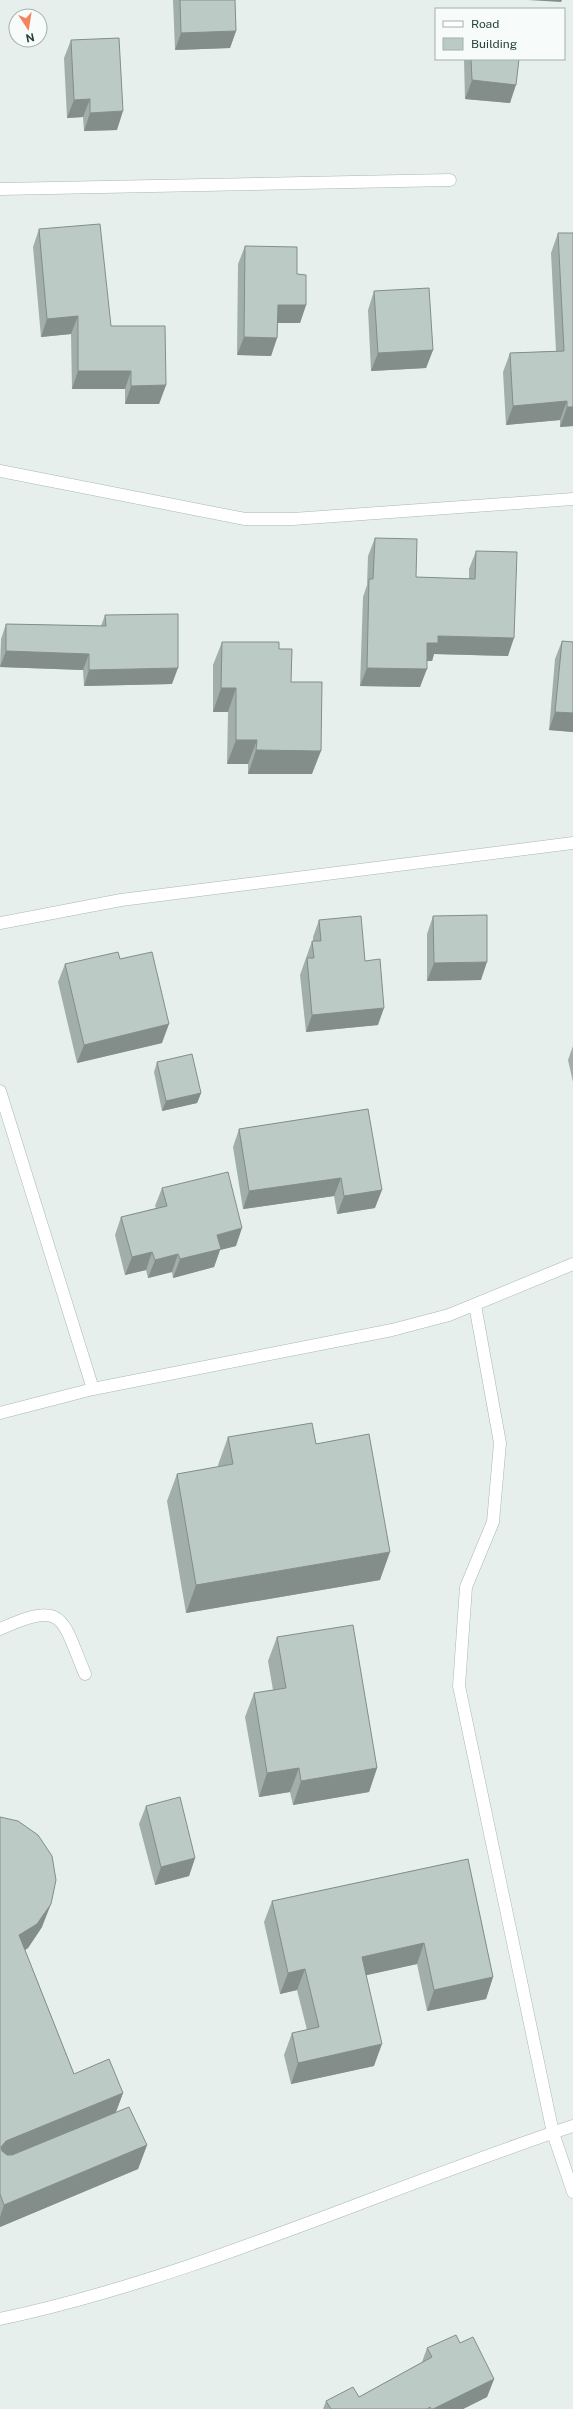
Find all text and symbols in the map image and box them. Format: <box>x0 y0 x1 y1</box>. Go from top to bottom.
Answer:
north arrow <box>8 8 48 48</box>
legend <box>435 8 565 60</box>
text: Road <box>471 17 499 31</box>
text: N <box>25 31 36 45</box>
text: Building <box>471 37 517 51</box>

